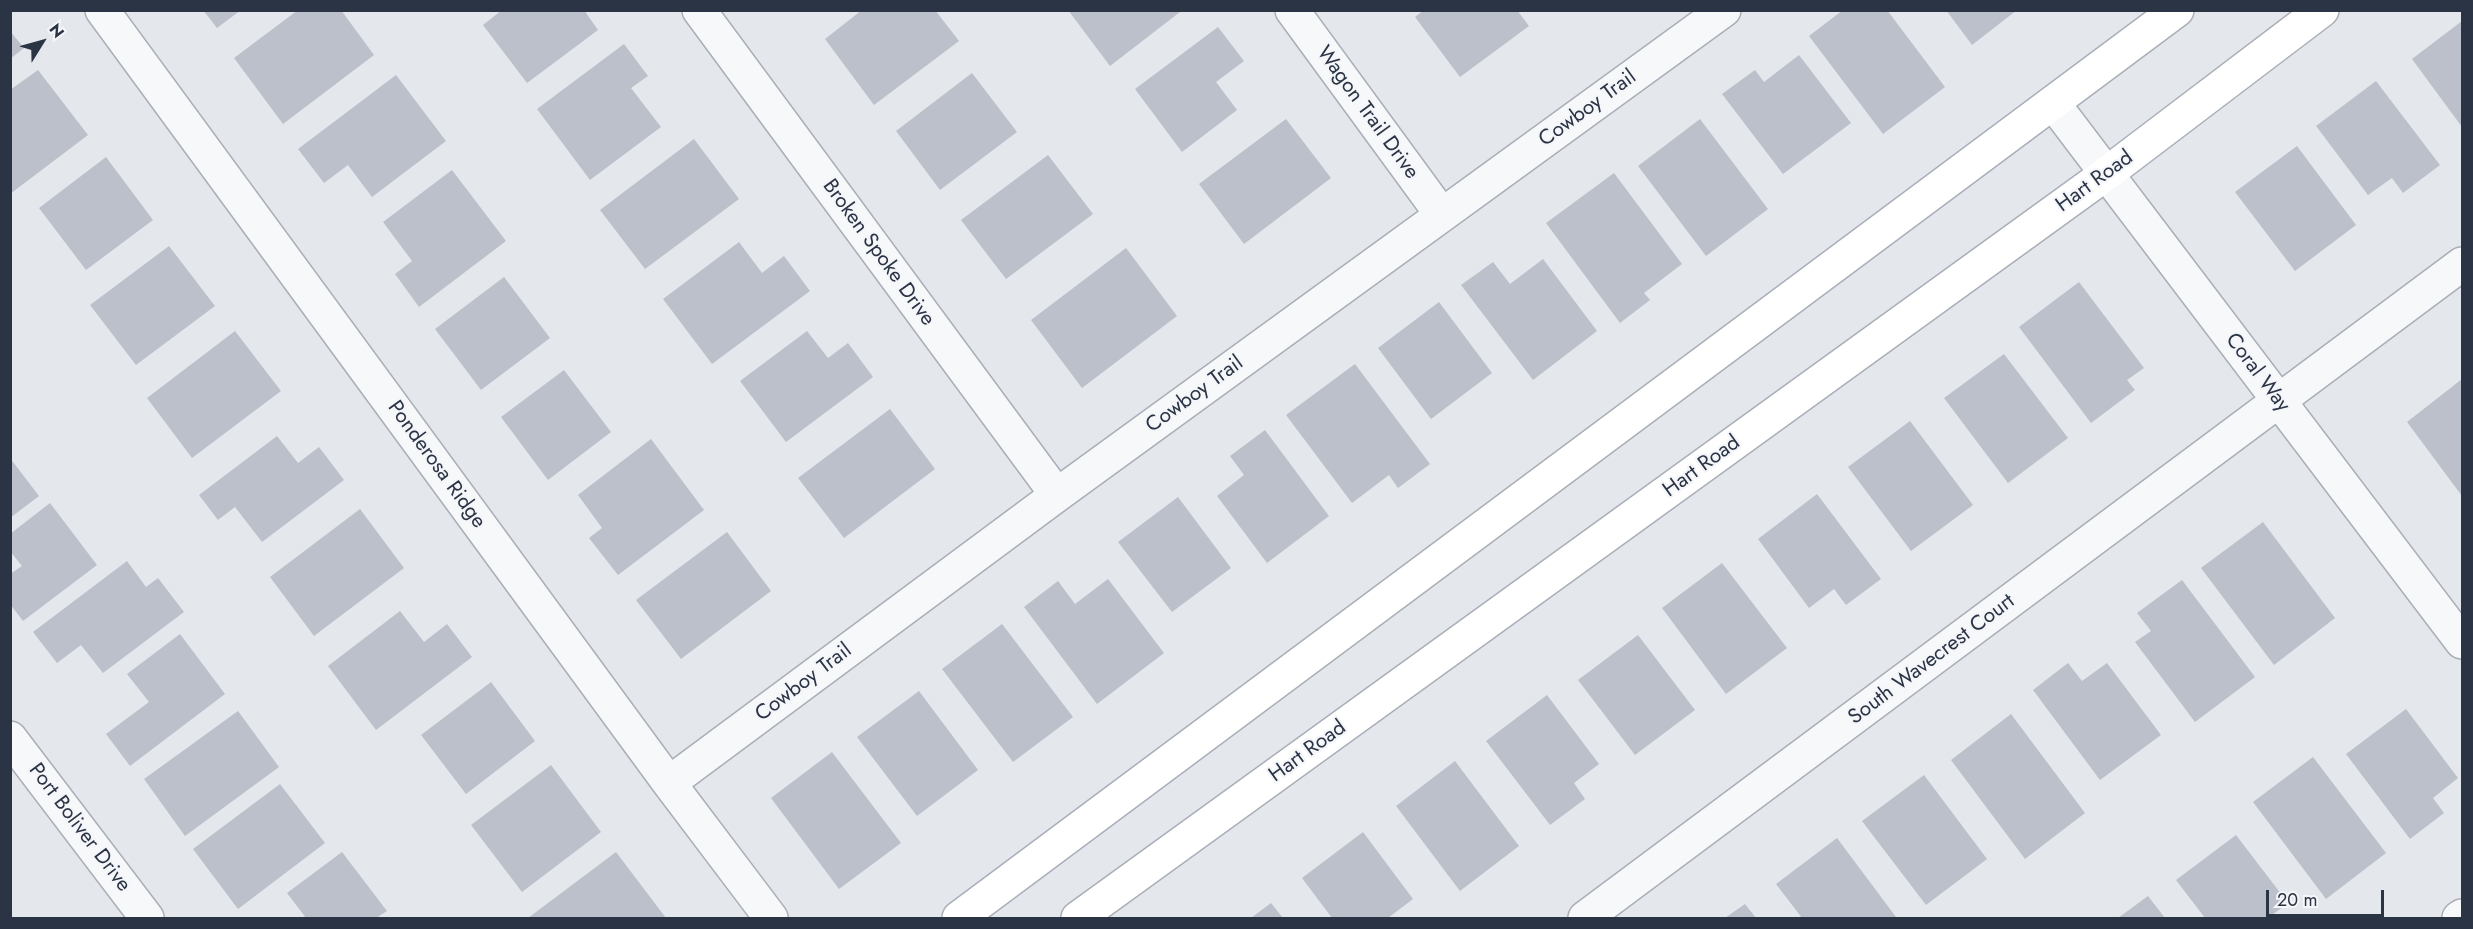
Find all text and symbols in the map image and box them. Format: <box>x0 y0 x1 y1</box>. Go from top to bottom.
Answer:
north arrow <box>12 12 72 72</box>
text: N <box>44 19 70 43</box>
street label: Wagon Trail Drive <box>1310 42 1424 184</box>
street label: Cowboy Trail <box>1534 65 1642 153</box>
street label: Hart Road <box>2052 146 2138 218</box>
street label: Broken Spoke Drive <box>816 175 940 331</box>
street label: Coral Way <box>2219 329 2295 417</box>
street label: Cowboy Trail <box>1141 351 1249 439</box>
street label: Ponderosa Ridge <box>381 396 491 534</box>
street label: Hart Road <box>1659 431 1745 503</box>
street label: South Wavecrest Court <box>1844 589 2020 731</box>
street label: Cowboy Trail <box>751 639 857 727</box>
street label: Hart Road <box>1265 716 1351 788</box>
street label: Port Boliver Drive <box>23 759 135 897</box>
scale bar <box>2269 878 2388 916</box>
text: 20 m <box>2277 887 2317 913</box>

